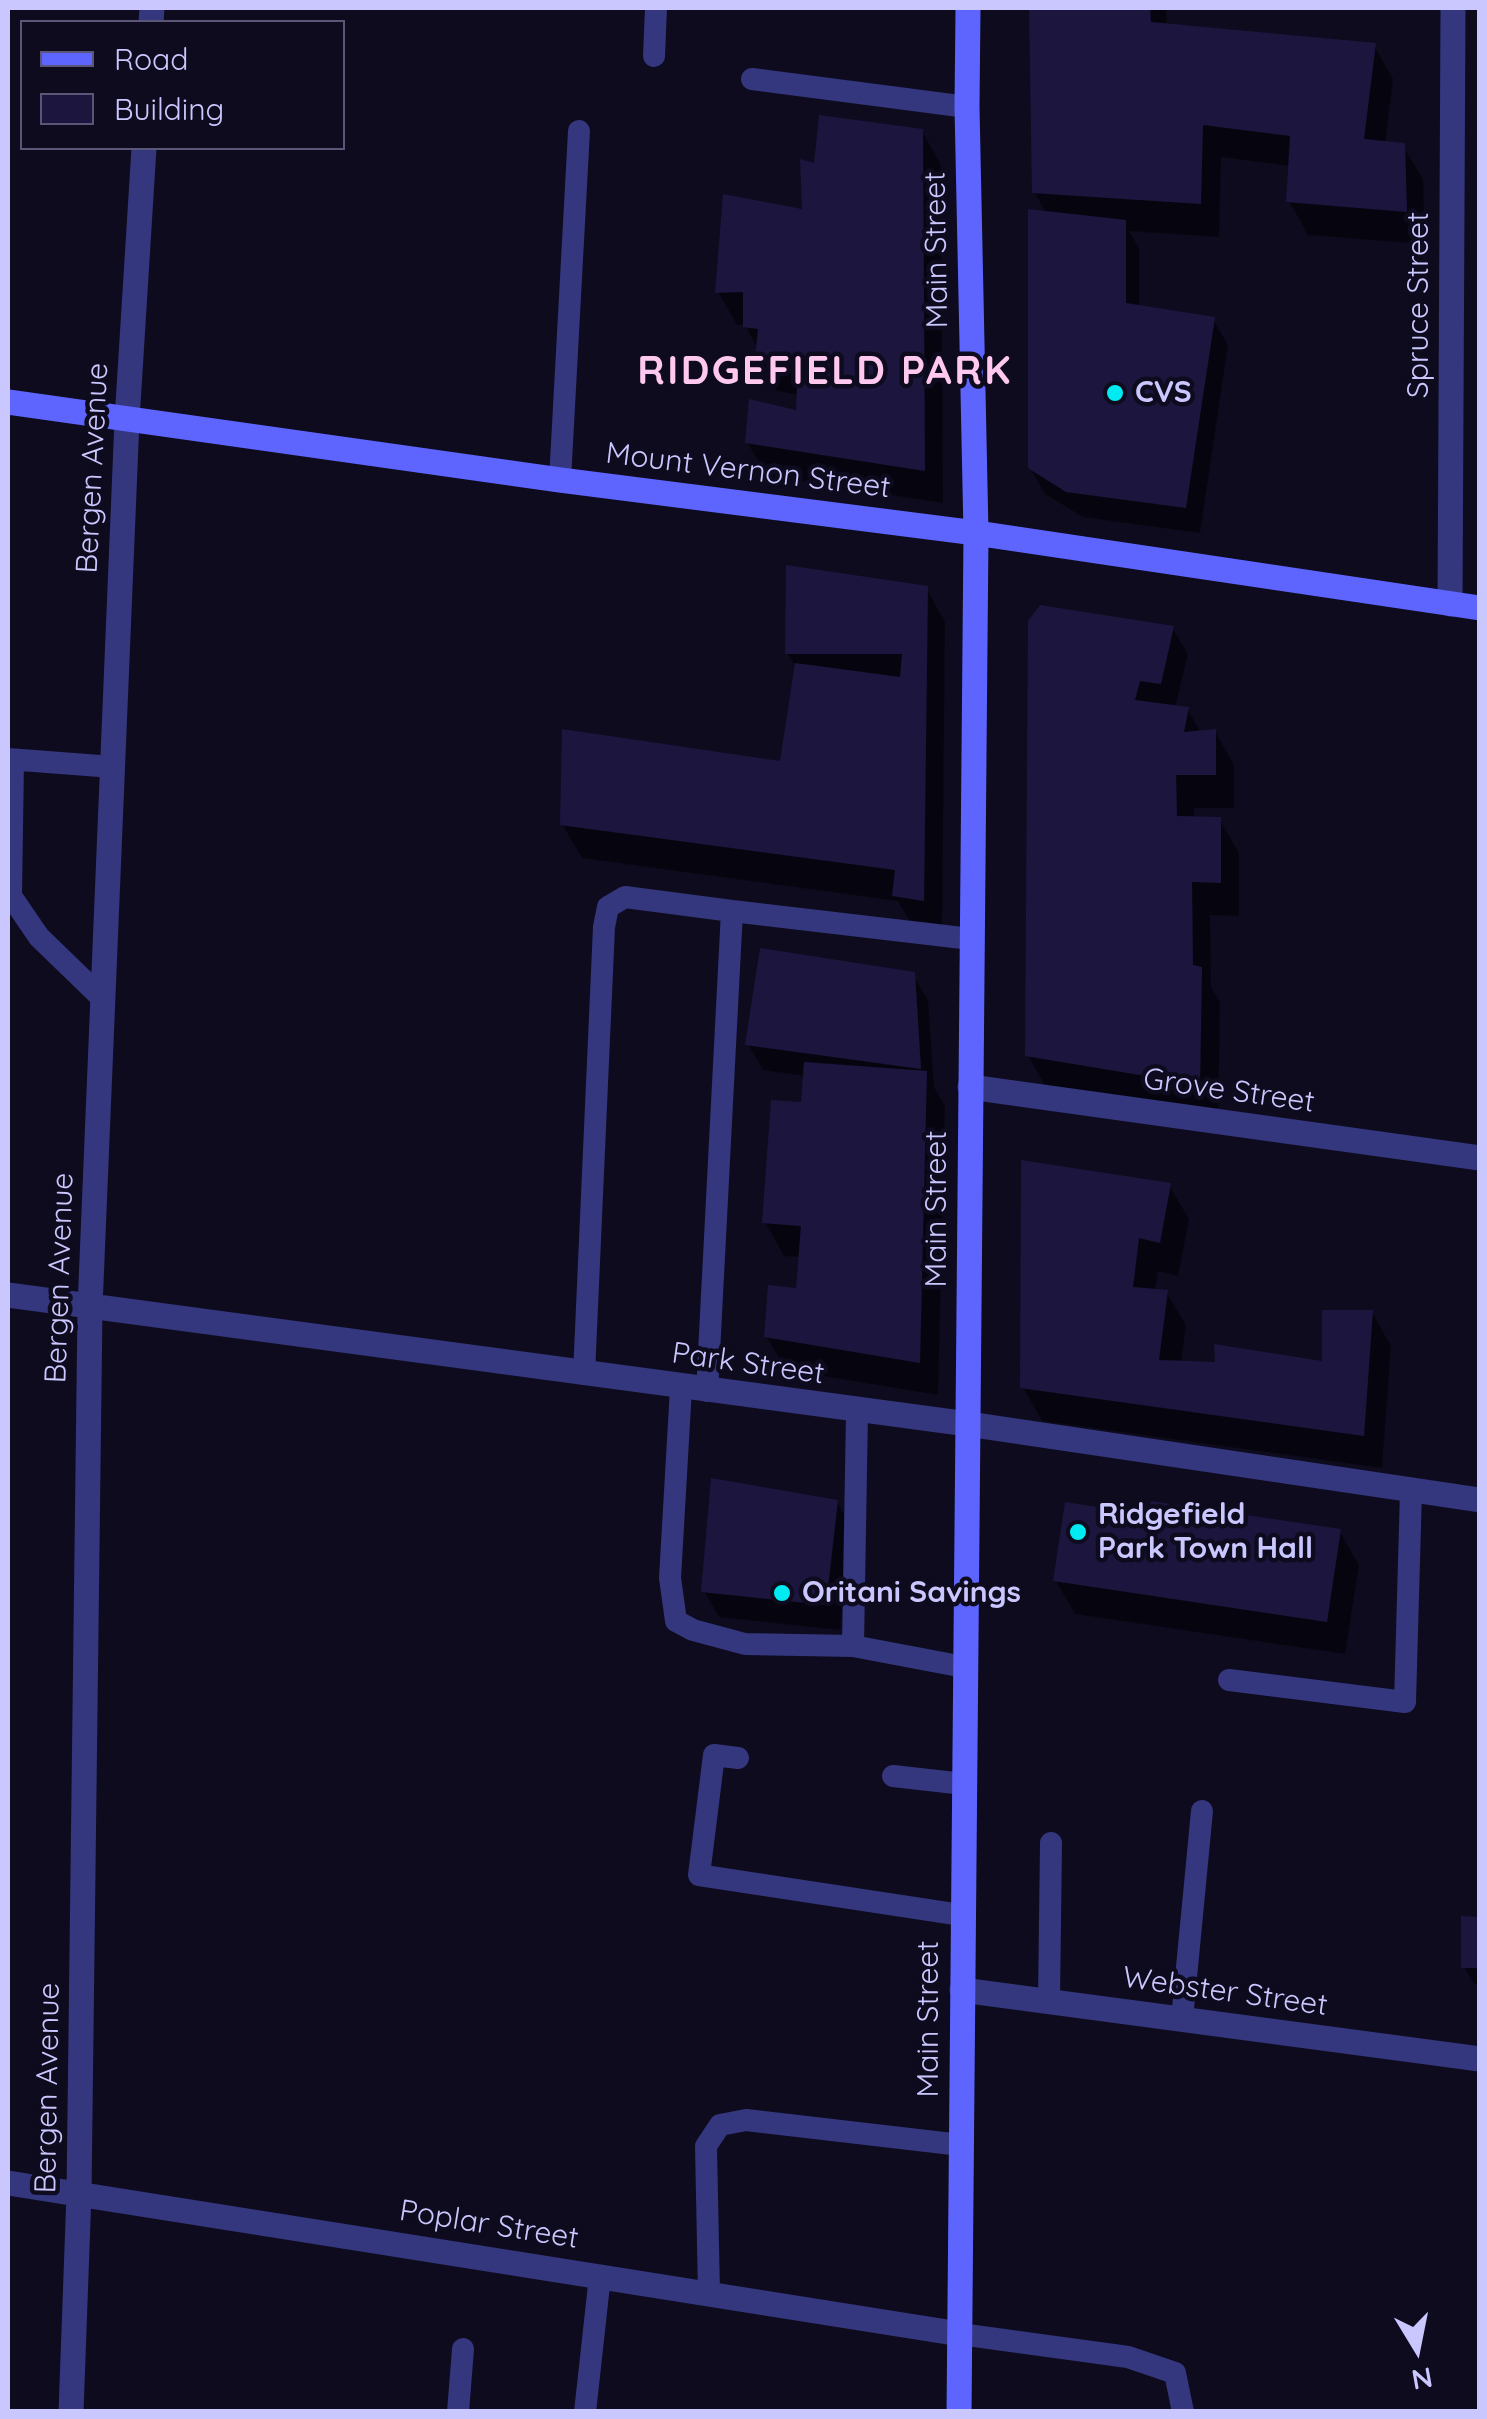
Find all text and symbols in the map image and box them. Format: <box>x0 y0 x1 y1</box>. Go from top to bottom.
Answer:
legend <box>20 20 345 150</box>
text: Road <box>114 40 188 78</box>
text: Building <box>114 90 224 128</box>
street label: Main Street <box>918 171 956 329</box>
street label: Spruce Street <box>1401 212 1437 398</box>
district label: RIDGEFIELD PARK <box>637 348 1013 396</box>
street label: Bergen Avenue <box>70 362 116 574</box>
place label: CVS <box>1135 375 1192 411</box>
marker: CVS <box>1104 382 1126 404</box>
street label: Mount Vernon Street <box>604 436 892 506</box>
street label: Grove Street <box>1141 1061 1317 1121</box>
street label: Main Street <box>919 1131 955 1287</box>
street label: Bergen Avenue <box>38 1172 82 1384</box>
street label: Park Street <box>669 1335 827 1393</box>
place label: Ridgefield Park Town Hall <box>1098 1497 1313 1568</box>
marker: Ridgefield Park Town Hall <box>1067 1521 1089 1543</box>
place label: Oritani Savings <box>802 1575 1021 1611</box>
marker: Oritani Savings <box>771 1582 793 1604</box>
street label: Main Street <box>911 1941 947 2097</box>
street label: Webster Street <box>1120 1960 1330 2024</box>
street label: Bergen Avenue <box>28 1982 68 2194</box>
street label: Poplar Street <box>397 2193 581 2257</box>
north arrow <box>1367 2299 1467 2399</box>
text: N <box>1409 2360 1435 2398</box>

